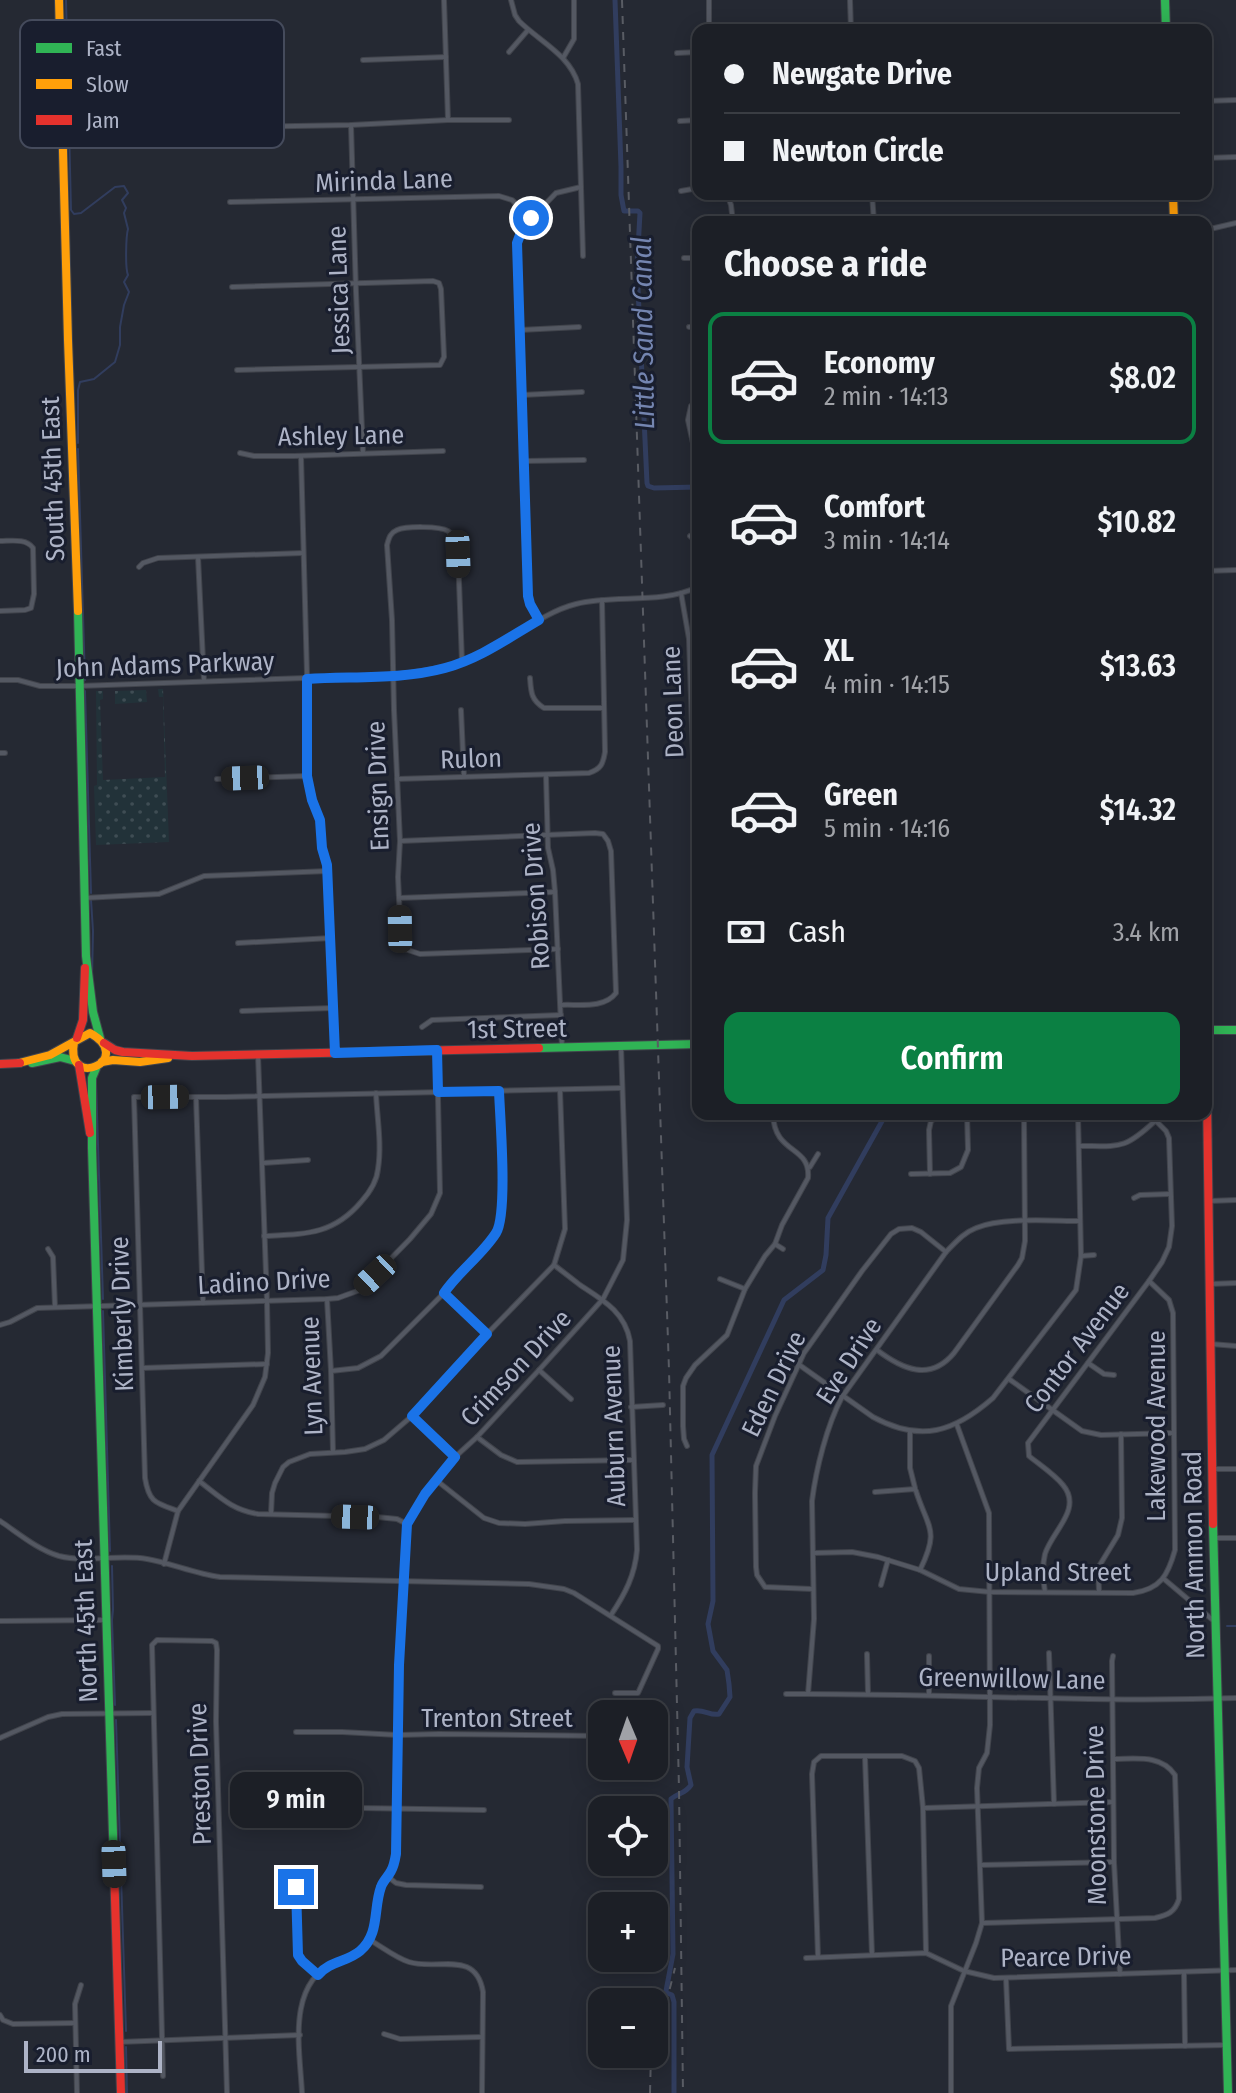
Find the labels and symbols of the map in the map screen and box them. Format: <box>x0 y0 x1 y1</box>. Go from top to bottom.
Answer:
legend <box>20 20 284 148</box>
text: Fast <box>86 35 122 62</box>
text: Slow <box>86 71 129 98</box>
text: Jam <box>86 107 120 134</box>
street label: Mirinda Lane <box>315 163 453 199</box>
route start <box>513 200 549 236</box>
street label: Jessica Lane <box>321 225 357 355</box>
water label: Little Sand Canal <box>625 236 661 430</box>
street label: South 45th East <box>35 396 71 562</box>
street label: Ashley Lane <box>278 419 404 453</box>
car <box>445 530 471 578</box>
street label: Deon Lane <box>656 645 690 759</box>
street label: John Adams Parkway <box>55 646 275 684</box>
street label: Ensign Drive <box>360 720 396 852</box>
street label: Rulon <box>440 742 502 776</box>
car <box>221 765 269 791</box>
street label: Robison Drive <box>515 821 557 971</box>
car <box>388 905 412 953</box>
street label: 1st Street <box>467 1013 568 1045</box>
car <box>141 1085 189 1109</box>
street label: Kimberly Drive <box>104 1236 140 1392</box>
car <box>349 1250 401 1300</box>
street label: Ladino Drive <box>197 1263 331 1301</box>
street label: Contor Avenue <box>1018 1277 1136 1419</box>
street label: Crimson Drive <box>454 1303 578 1433</box>
street label: Eve Drive <box>810 1312 888 1410</box>
street label: Lyn Avenue <box>294 1316 330 1436</box>
street label: Eden Drive <box>735 1326 813 1442</box>
street label: Lakewood Avenue <box>1141 1330 1172 1522</box>
street label: Auburn Avenue <box>596 1345 632 1507</box>
street label: North Ammon Road <box>1177 1451 1211 1659</box>
car <box>331 1504 379 1530</box>
street label: North 45th East <box>68 1538 104 1703</box>
street label: Upland Street <box>985 1557 1132 1588</box>
street label: Greenwillow Lane <box>918 1662 1106 1696</box>
north arrow <box>588 1700 668 1780</box>
street label: Preston Drive <box>182 1702 218 1846</box>
street label: Trenton Street <box>421 1703 573 1734</box>
street label: Moonstone Drive <box>1079 1725 1113 1905</box>
callout: 9 min <box>230 1771 362 1827</box>
car <box>101 1840 127 1888</box>
route end <box>278 1869 314 1905</box>
street label: Pearce Drive <box>1000 1940 1132 1974</box>
scale bar <box>24 2037 162 2073</box>

